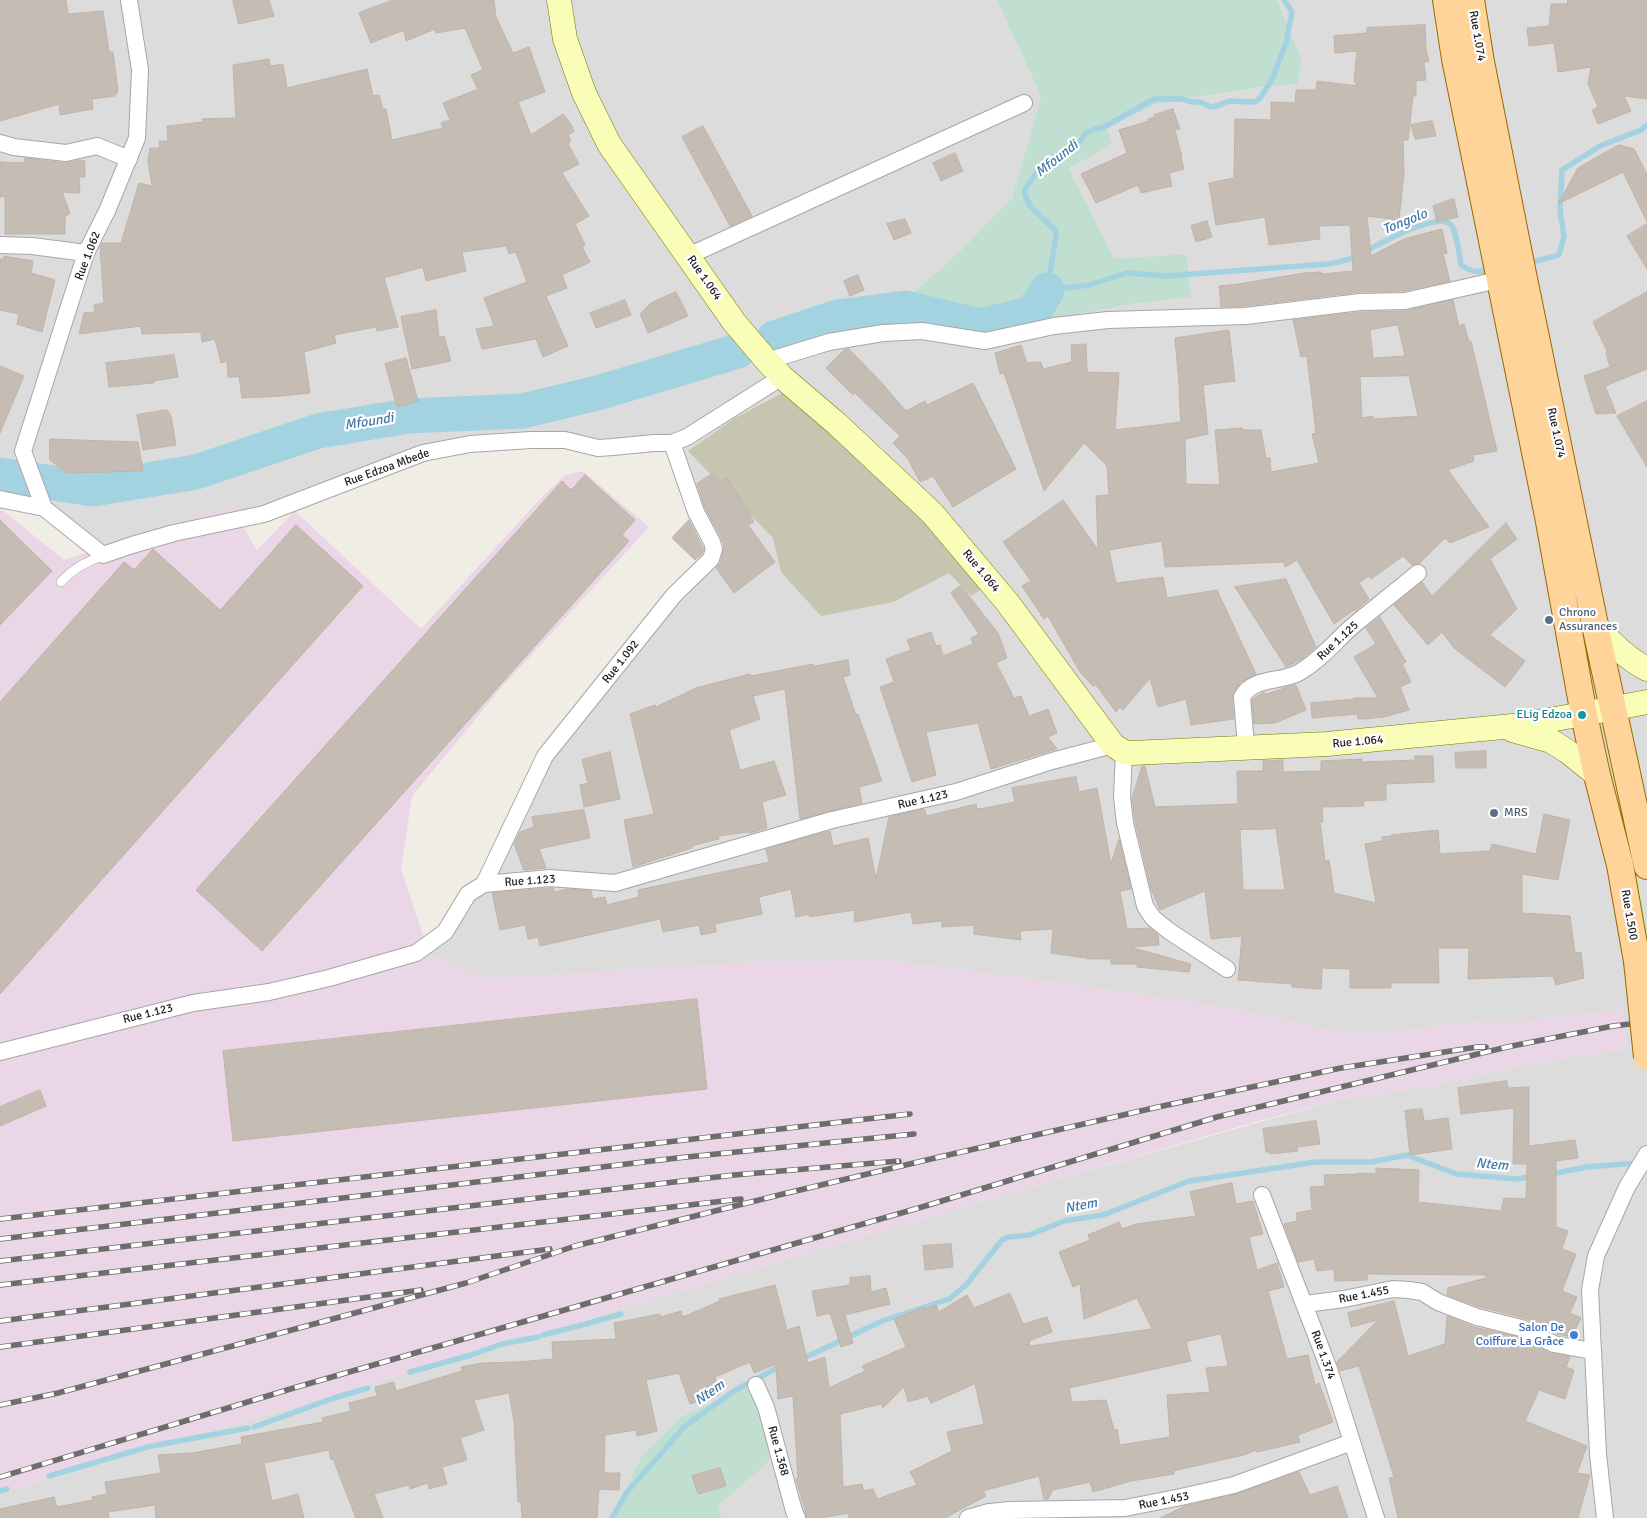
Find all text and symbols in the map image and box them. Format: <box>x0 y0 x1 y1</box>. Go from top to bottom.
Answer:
street label: Rue 1.074 <box>1465 10 1489 62</box>
water label: Mfoundi <box>1032 137 1082 181</box>
water label: Tongolo <box>1380 205 1430 239</box>
street label: Rue 1.062 <box>72 230 104 282</box>
street label: Rue 1.064 <box>683 253 725 303</box>
street label: Rue 1.074 <box>1544 406 1568 460</box>
water label: Mfoundi <box>343 410 395 434</box>
street label: Rue Edzoa Mbede <box>342 446 432 490</box>
street label: Rue 1.064 <box>959 547 1003 595</box>
place label: Chrono Assurances <box>1559 606 1617 634</box>
marker: Chrono Assurances <box>1543 614 1555 626</box>
street label: Rue 1.125 <box>1314 618 1362 664</box>
street label: Rue 1.092 <box>600 637 642 687</box>
place label: ELig Edzoa <box>1516 708 1572 722</box>
marker: ELig Edzoa <box>1576 709 1588 721</box>
street label: Rue 1.064 <box>1332 733 1384 751</box>
street label: Rue 1.123 <box>896 787 950 813</box>
place label: MRS <box>1504 806 1528 820</box>
marker: MRS <box>1488 807 1500 819</box>
street label: Rue 1.123 <box>504 872 556 890</box>
street label: Rue 1.500 <box>1617 889 1641 941</box>
street label: Rue 1.123 <box>121 1001 175 1027</box>
water label: Ntem <box>1475 1155 1509 1175</box>
water label: Ntem <box>1063 1195 1099 1217</box>
street label: Rue 1.455 <box>1337 1283 1391 1307</box>
place label: Salon De Coiffure La Grâce <box>1476 1321 1564 1349</box>
street label: Rue 1.374 <box>1307 1328 1339 1382</box>
marker: Salon De Coiffure La Grâce <box>1568 1329 1580 1341</box>
water label: Ntem <box>692 1377 728 1409</box>
street label: Rue 1.368 <box>764 1424 792 1478</box>
street label: Rue 1.453 <box>1137 1489 1191 1513</box>

